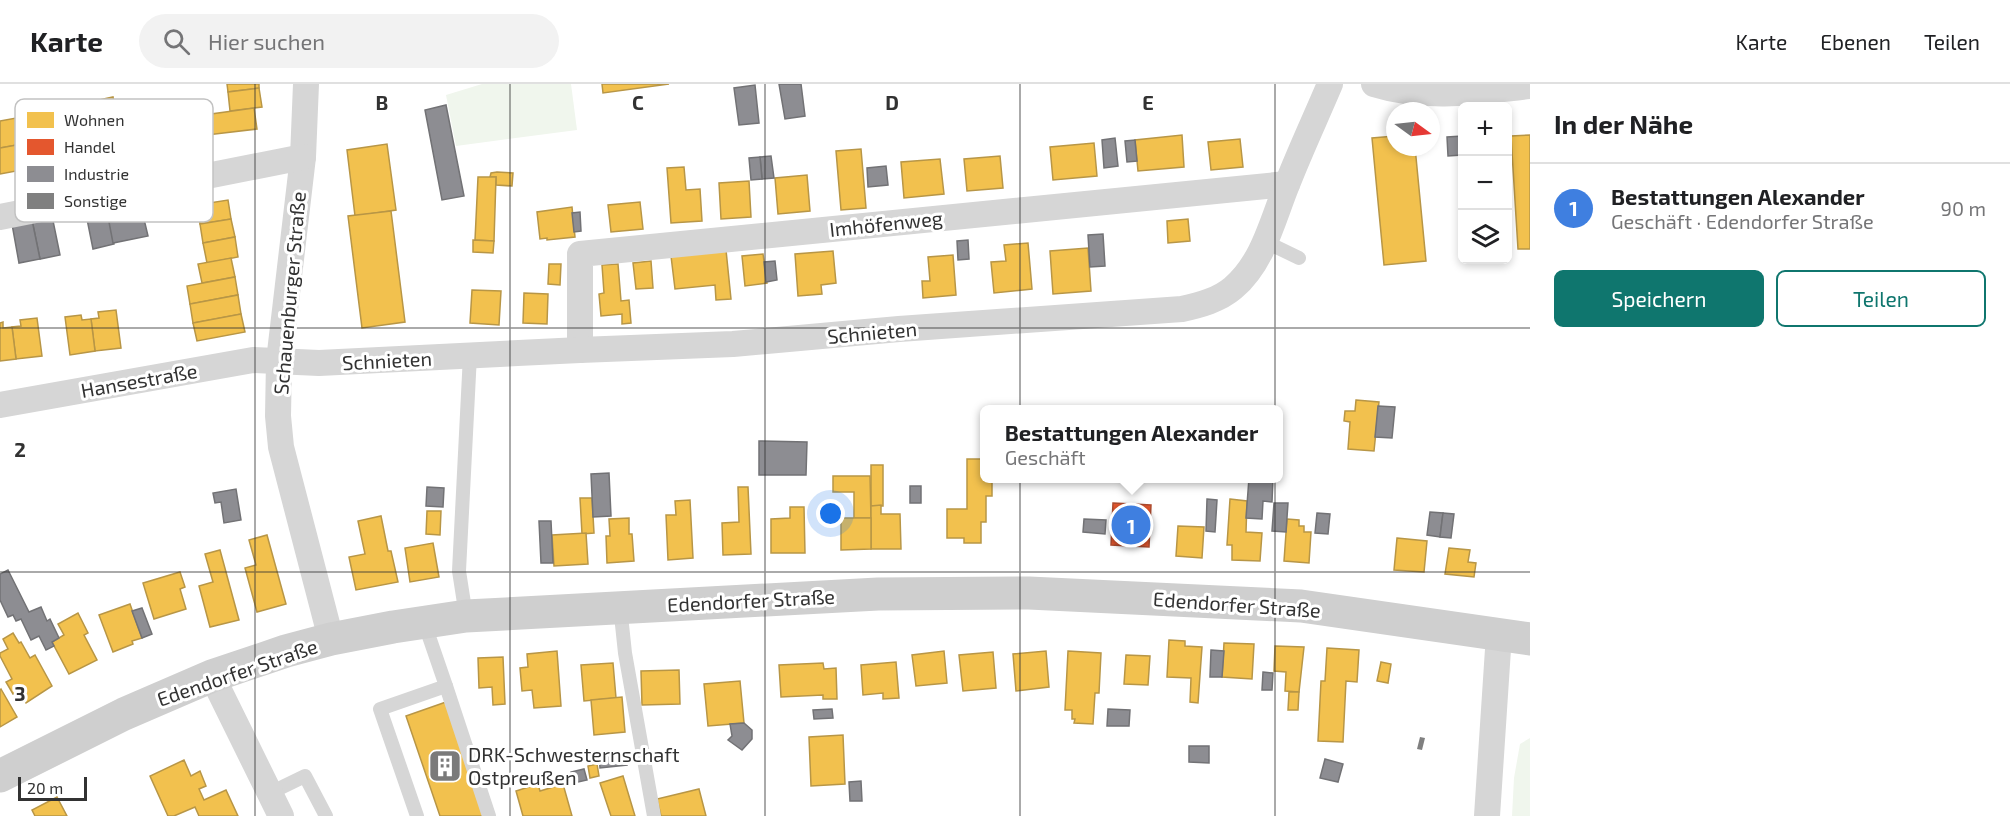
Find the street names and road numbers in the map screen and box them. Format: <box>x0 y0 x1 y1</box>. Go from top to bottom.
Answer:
street label: Schauenburger Straße <box>268 190 310 396</box>
street label: Imhöfenweg <box>828 205 944 241</box>
street label: Schnieten <box>826 316 918 348</box>
street label: Schnieten <box>341 346 433 374</box>
street label: Hansestraße <box>79 358 199 402</box>
street label: Edendorfer Straße <box>666 584 836 616</box>
street label: Edendorfer Straße <box>1152 586 1322 622</box>
street label: Edendorfer Straße <box>154 633 320 711</box>

